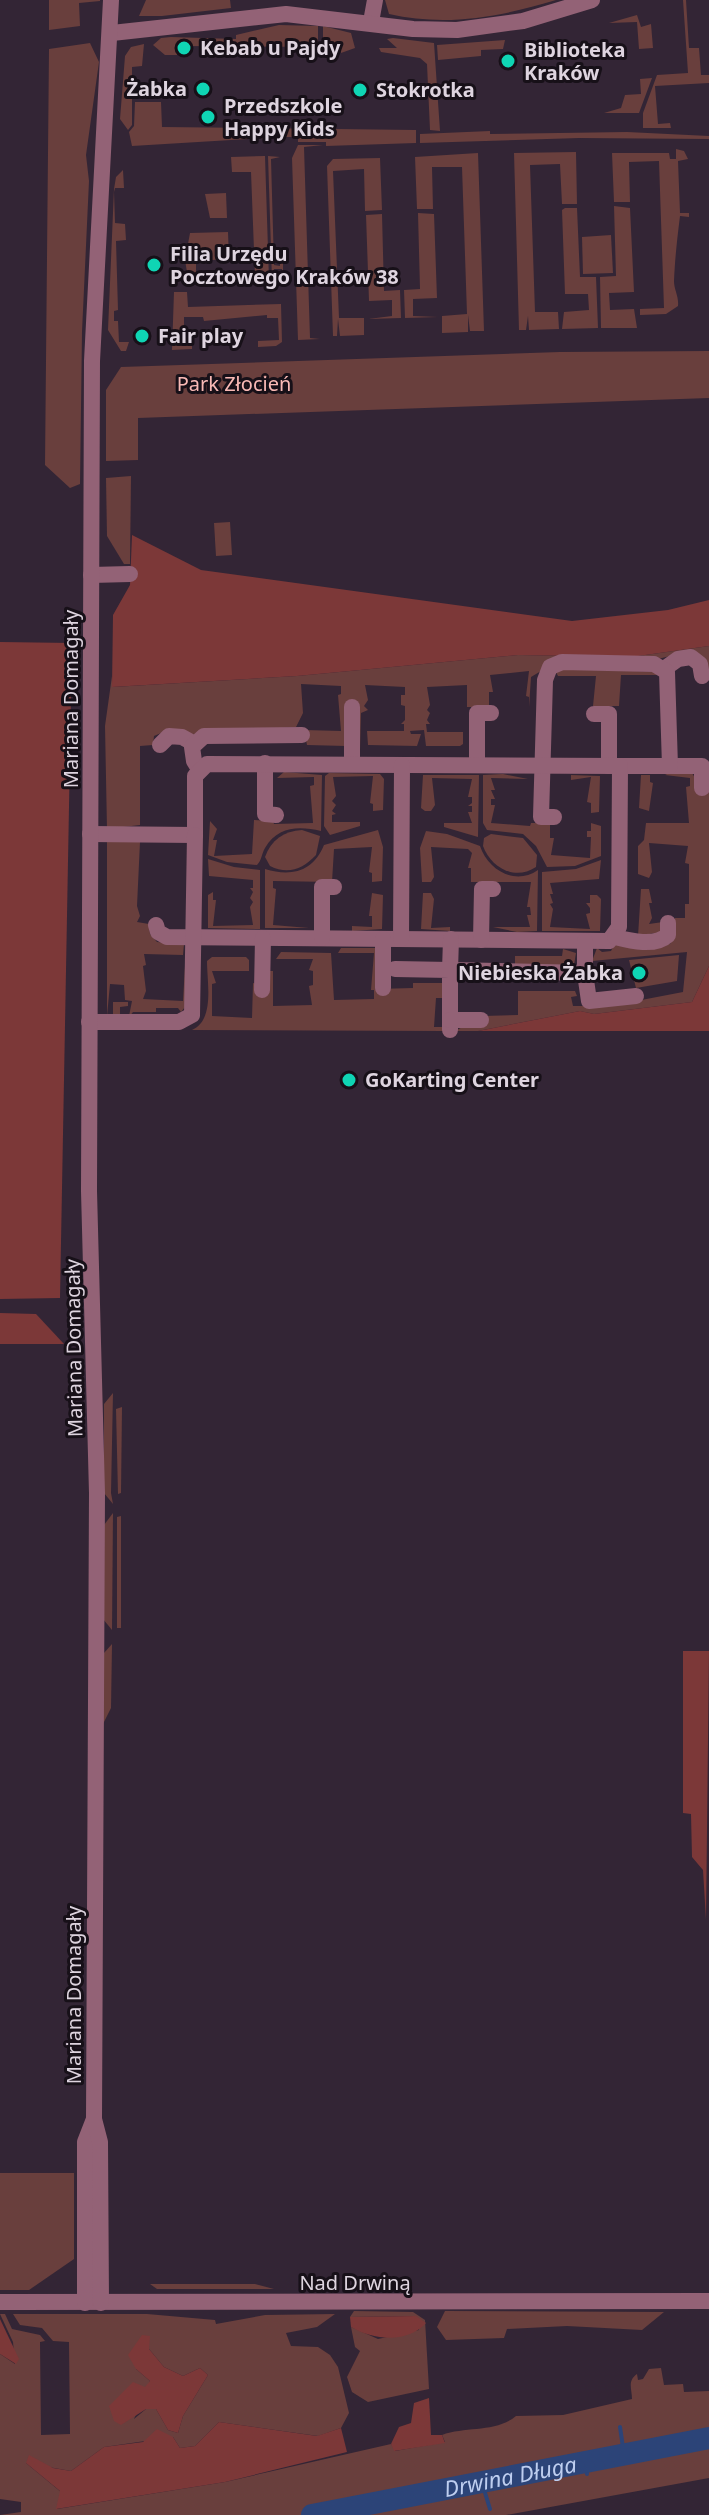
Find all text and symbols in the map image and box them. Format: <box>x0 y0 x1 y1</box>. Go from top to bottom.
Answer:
place label: Kebab u Pajdy <box>200 34 341 61</box>
place label: Biblioteka Kraków <box>524 36 625 86</box>
marker: Kebab u Pajdy <box>175 39 193 57</box>
marker: Biblioteka Kraków <box>499 52 517 70</box>
place label: Żabka <box>126 75 187 102</box>
place label: Stokrotka <box>376 76 475 103</box>
marker: Żabka <box>194 80 212 98</box>
marker: Stokrotka <box>351 81 369 99</box>
place label: Przedszkole Happy Kids <box>224 92 343 142</box>
marker: Przedszkole Happy Kids <box>199 108 217 126</box>
place label: Filia Urzędu Pocztowego Kraków 38 <box>170 240 399 290</box>
marker: Filia Urzędu Pocztowego Kraków 38 <box>145 256 163 274</box>
place label: Fair play <box>158 322 244 349</box>
marker: Fair play <box>133 327 151 345</box>
park label: Park Złocień <box>177 370 291 397</box>
street label: Mariana Domagały <box>57 609 84 788</box>
place label: Niebieska Żabka <box>458 959 623 986</box>
marker: Niebieska Żabka <box>630 964 648 982</box>
place label: GoKarting Center <box>365 1066 539 1093</box>
marker: GoKarting Center <box>340 1071 358 1089</box>
street label: Mariana Domagały <box>58 1258 89 1437</box>
street label: Mariana Domagały <box>60 1905 87 2084</box>
street label: Nad Drwiną <box>299 2269 411 2296</box>
water label: Drwina Długa <box>441 2448 579 2503</box>

